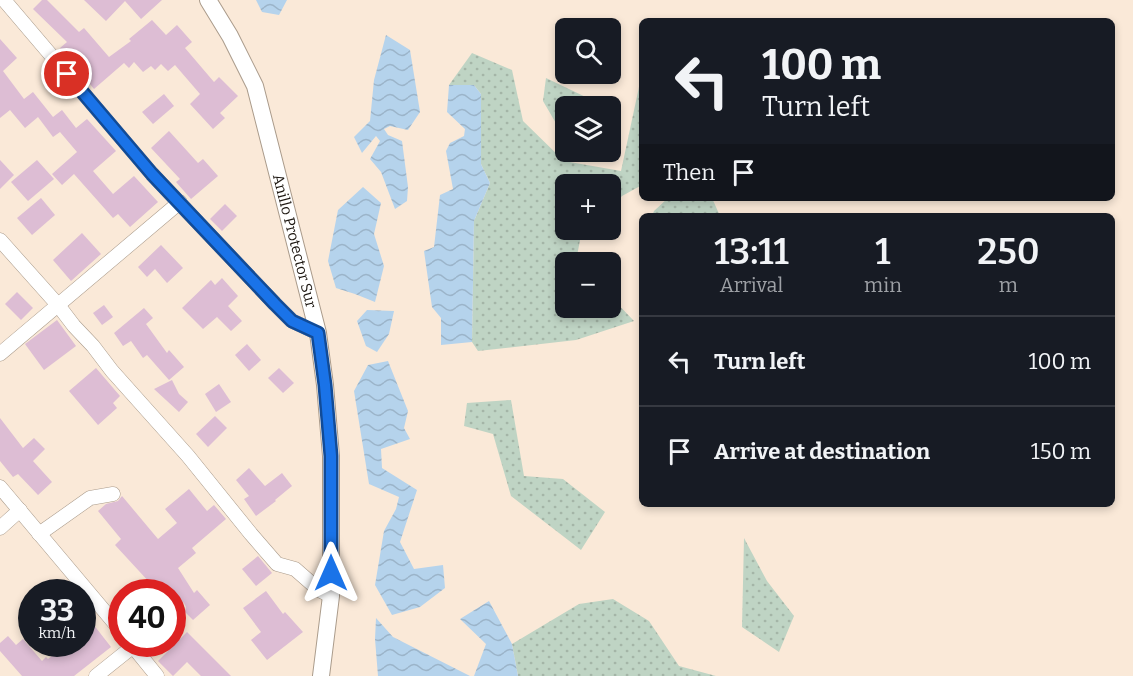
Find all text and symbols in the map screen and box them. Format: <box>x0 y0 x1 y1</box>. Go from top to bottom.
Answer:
map controls <box>555 18 621 318</box>
button: search <box>555 18 621 84</box>
text: 100 m <box>762 40 881 90</box>
icon: left <box>663 42 741 120</box>
pin <box>41 48 92 99</box>
icon: arrive <box>50 57 83 90</box>
text: Turn left <box>762 91 870 123</box>
button: layers <box>555 96 621 162</box>
icon: arrive <box>727 156 760 189</box>
text: Then <box>663 159 715 186</box>
street label: Anillo Protector Sur <box>269 172 320 310</box>
button: + <box>555 174 621 240</box>
text: 13:11 <box>714 230 789 274</box>
text: 1 <box>875 230 891 274</box>
text: 250 <box>977 230 1040 274</box>
button: − <box>555 252 621 318</box>
text: Arrival <box>720 273 783 297</box>
text: min <box>864 273 902 297</box>
text: m <box>999 273 1018 297</box>
icon: left <box>663 345 696 378</box>
text: Turn left <box>714 348 806 375</box>
text: 100 m <box>1028 348 1091 375</box>
icon: arrive <box>663 435 696 468</box>
text: Arrive at destination <box>714 438 930 465</box>
text: 150 m <box>1031 438 1091 465</box>
position arrow <box>299 541 363 605</box>
speed limit sign: 40 <box>108 579 186 657</box>
text: 33 <box>40 593 74 629</box>
text: km/h <box>38 624 76 642</box>

